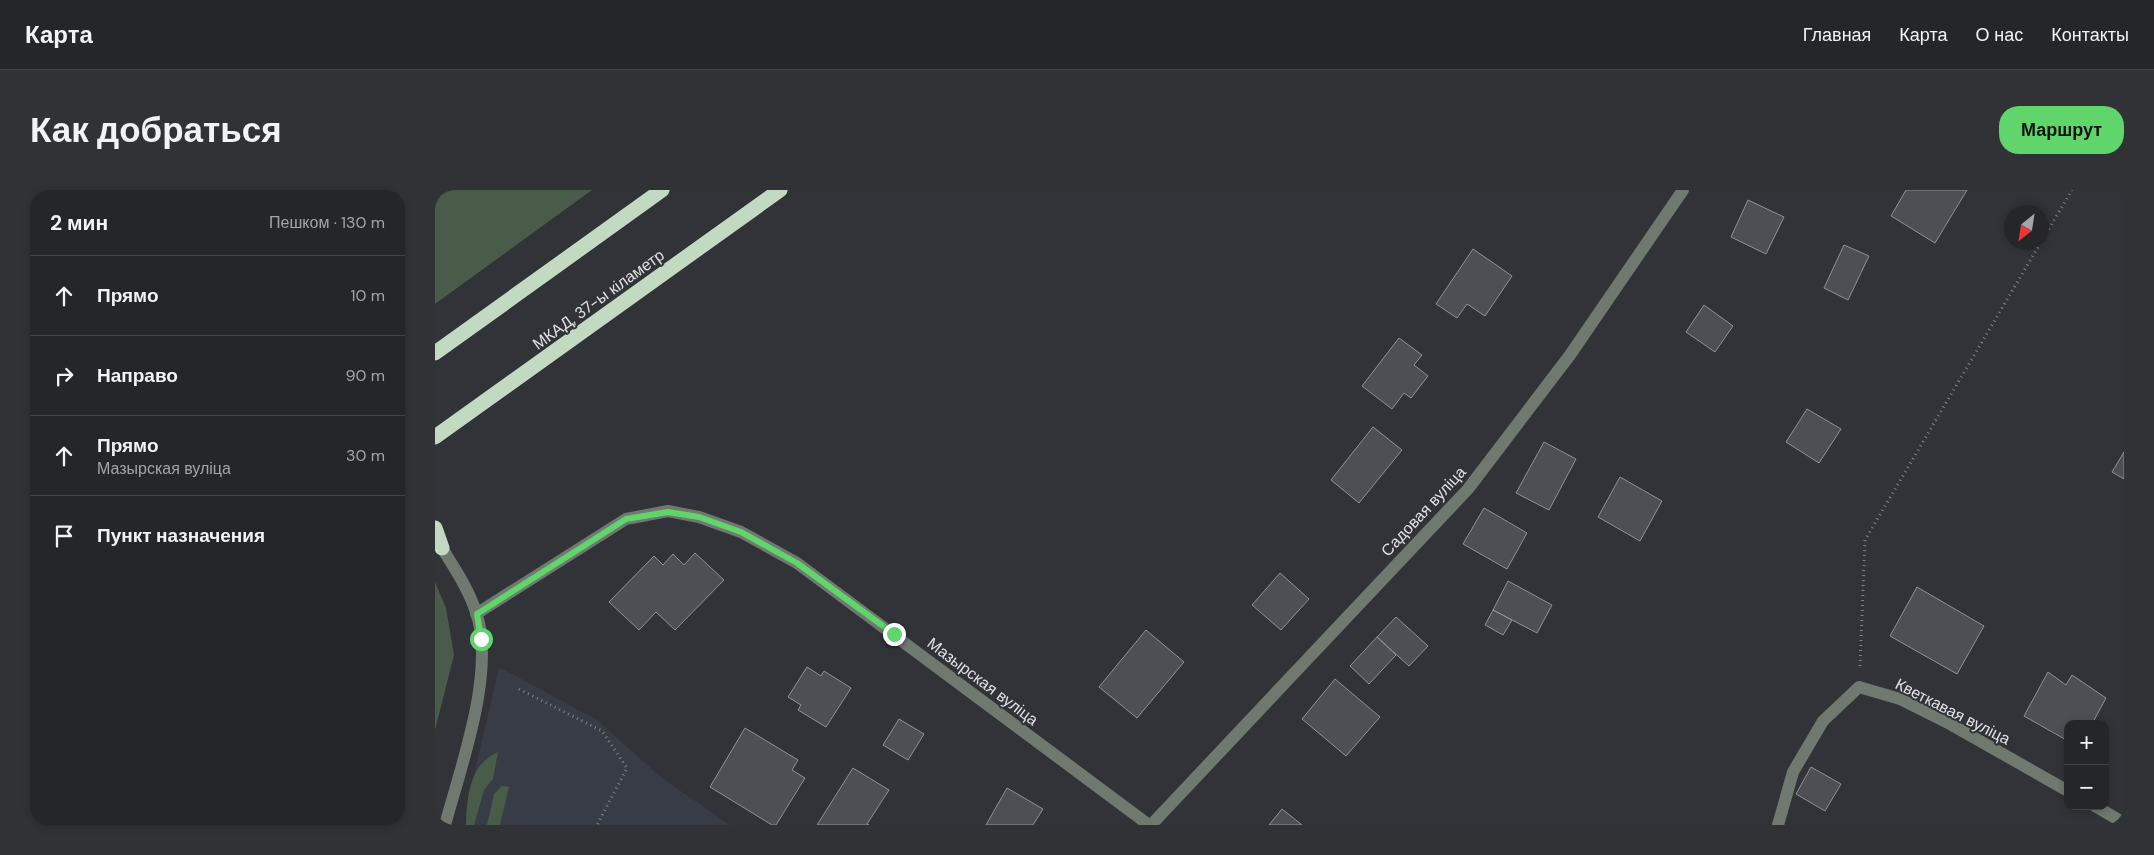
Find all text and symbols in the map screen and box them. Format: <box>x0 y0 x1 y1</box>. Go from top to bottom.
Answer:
text: Карта <box>25 19 93 50</box>
text: Главная <box>1803 23 1871 47</box>
text: Карта <box>1899 23 1948 47</box>
text: О нас <box>1976 23 2023 47</box>
text: Контакты <box>2051 23 2129 47</box>
button: Маршрут <box>1999 106 2124 154</box>
text: Как добраться <box>30 107 282 153</box>
north arrow <box>2004 205 2049 250</box>
text: 2 мин <box>50 209 108 237</box>
text: Пешком · 130 m <box>269 212 385 233</box>
street label: МКАД, 37-ы кіламетр <box>528 244 668 354</box>
icon: ahead <box>50 282 78 310</box>
text: Прямо <box>97 283 159 308</box>
text: 10 m <box>351 285 385 306</box>
icon: right <box>50 362 78 390</box>
text: Направо <box>97 363 178 388</box>
text: 90 m <box>345 365 385 386</box>
text: Прямо <box>97 433 159 458</box>
icon: ahead <box>50 442 78 470</box>
text: 30 m <box>346 445 385 466</box>
text: Мазырская вуліца <box>97 458 231 479</box>
street label: Садовая вуліца <box>1376 462 1471 561</box>
icon: arrive <box>50 522 78 550</box>
text: Пункт назначения <box>97 523 265 548</box>
route end <box>883 623 906 646</box>
route start <box>470 628 493 651</box>
street label: Мазырская вуліца <box>923 633 1043 730</box>
street label: Кветкавая вуліца <box>1892 673 2014 750</box>
map controls <box>2064 720 2109 810</box>
button: + <box>2064 720 2109 765</box>
button: − <box>2064 765 2109 810</box>

